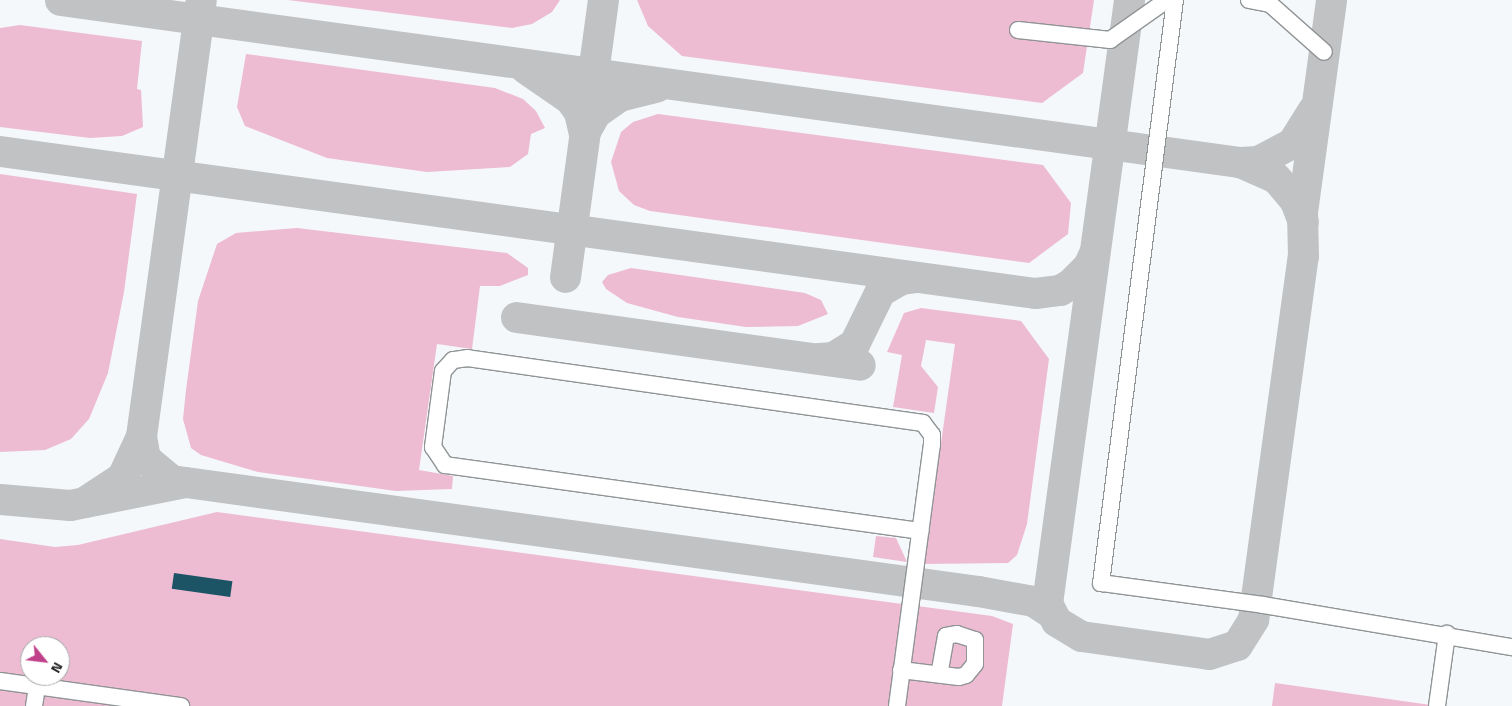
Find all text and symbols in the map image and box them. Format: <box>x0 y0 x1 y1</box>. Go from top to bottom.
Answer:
north arrow <box>20 636 70 686</box>
text: N <box>46 659 69 677</box>

